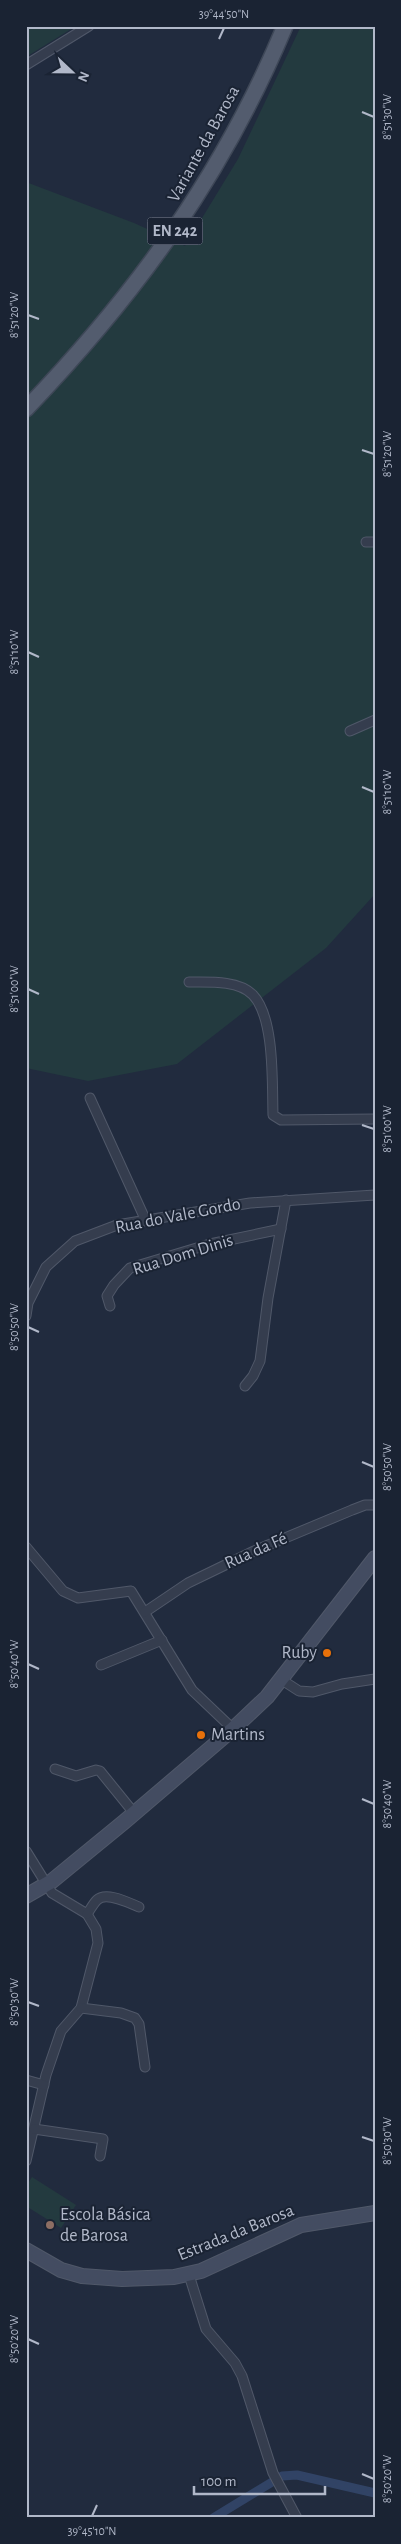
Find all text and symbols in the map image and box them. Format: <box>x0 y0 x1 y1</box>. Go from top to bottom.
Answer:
text: 39°44'50"N <box>199 8 249 20</box>
north arrow <box>48 48 98 98</box>
text: N <box>75 69 91 84</box>
street label: Variante da Barosa <box>165 83 243 205</box>
text: 8°51'30"W <box>381 94 393 140</box>
road number: EN 242 <box>148 218 202 245</box>
text: 8°51'20"W <box>8 292 20 338</box>
text: 8°51'20"W <box>381 431 393 477</box>
text: 8°51'10"W <box>8 629 20 675</box>
text: 8°51'10"W <box>381 769 393 815</box>
text: 8°51'00"W <box>8 965 20 1013</box>
text: 8°51'00"W <box>381 1105 393 1153</box>
street label: Rua do Vale Gordo <box>114 1195 242 1237</box>
street label: Rua Dom Dinis <box>131 1231 235 1279</box>
text: 8°50'50"W <box>8 1303 20 1351</box>
text: 8°50'50"W <box>381 1443 393 1491</box>
street label: Rua da Fé <box>222 1529 290 1573</box>
text: 8°50'40"W <box>8 1639 20 1688</box>
place label: Ruby <box>282 1644 317 1662</box>
marker: Ruby <box>321 1647 333 1659</box>
place label: Martins <box>211 1726 265 1744</box>
marker: Martins <box>195 1729 207 1741</box>
text: 8°50'40"W <box>381 1779 393 1828</box>
text: 8°50'30"W <box>8 1978 20 2026</box>
text: 8°50'30"W <box>381 2117 393 2165</box>
street label: Estrada da Barosa <box>175 2201 297 2265</box>
place label: Escola Básica de Barosa <box>60 2206 151 2245</box>
marker: Escola Básica de Barosa <box>44 2219 56 2231</box>
text: 8°50'20"W <box>8 2314 20 2363</box>
text: 8°50'20"W <box>381 2454 393 2503</box>
scale bar <box>194 2464 325 2496</box>
text: 100 m <box>201 2474 236 2489</box>
text: 39°45'10"N <box>68 2525 116 2537</box>

